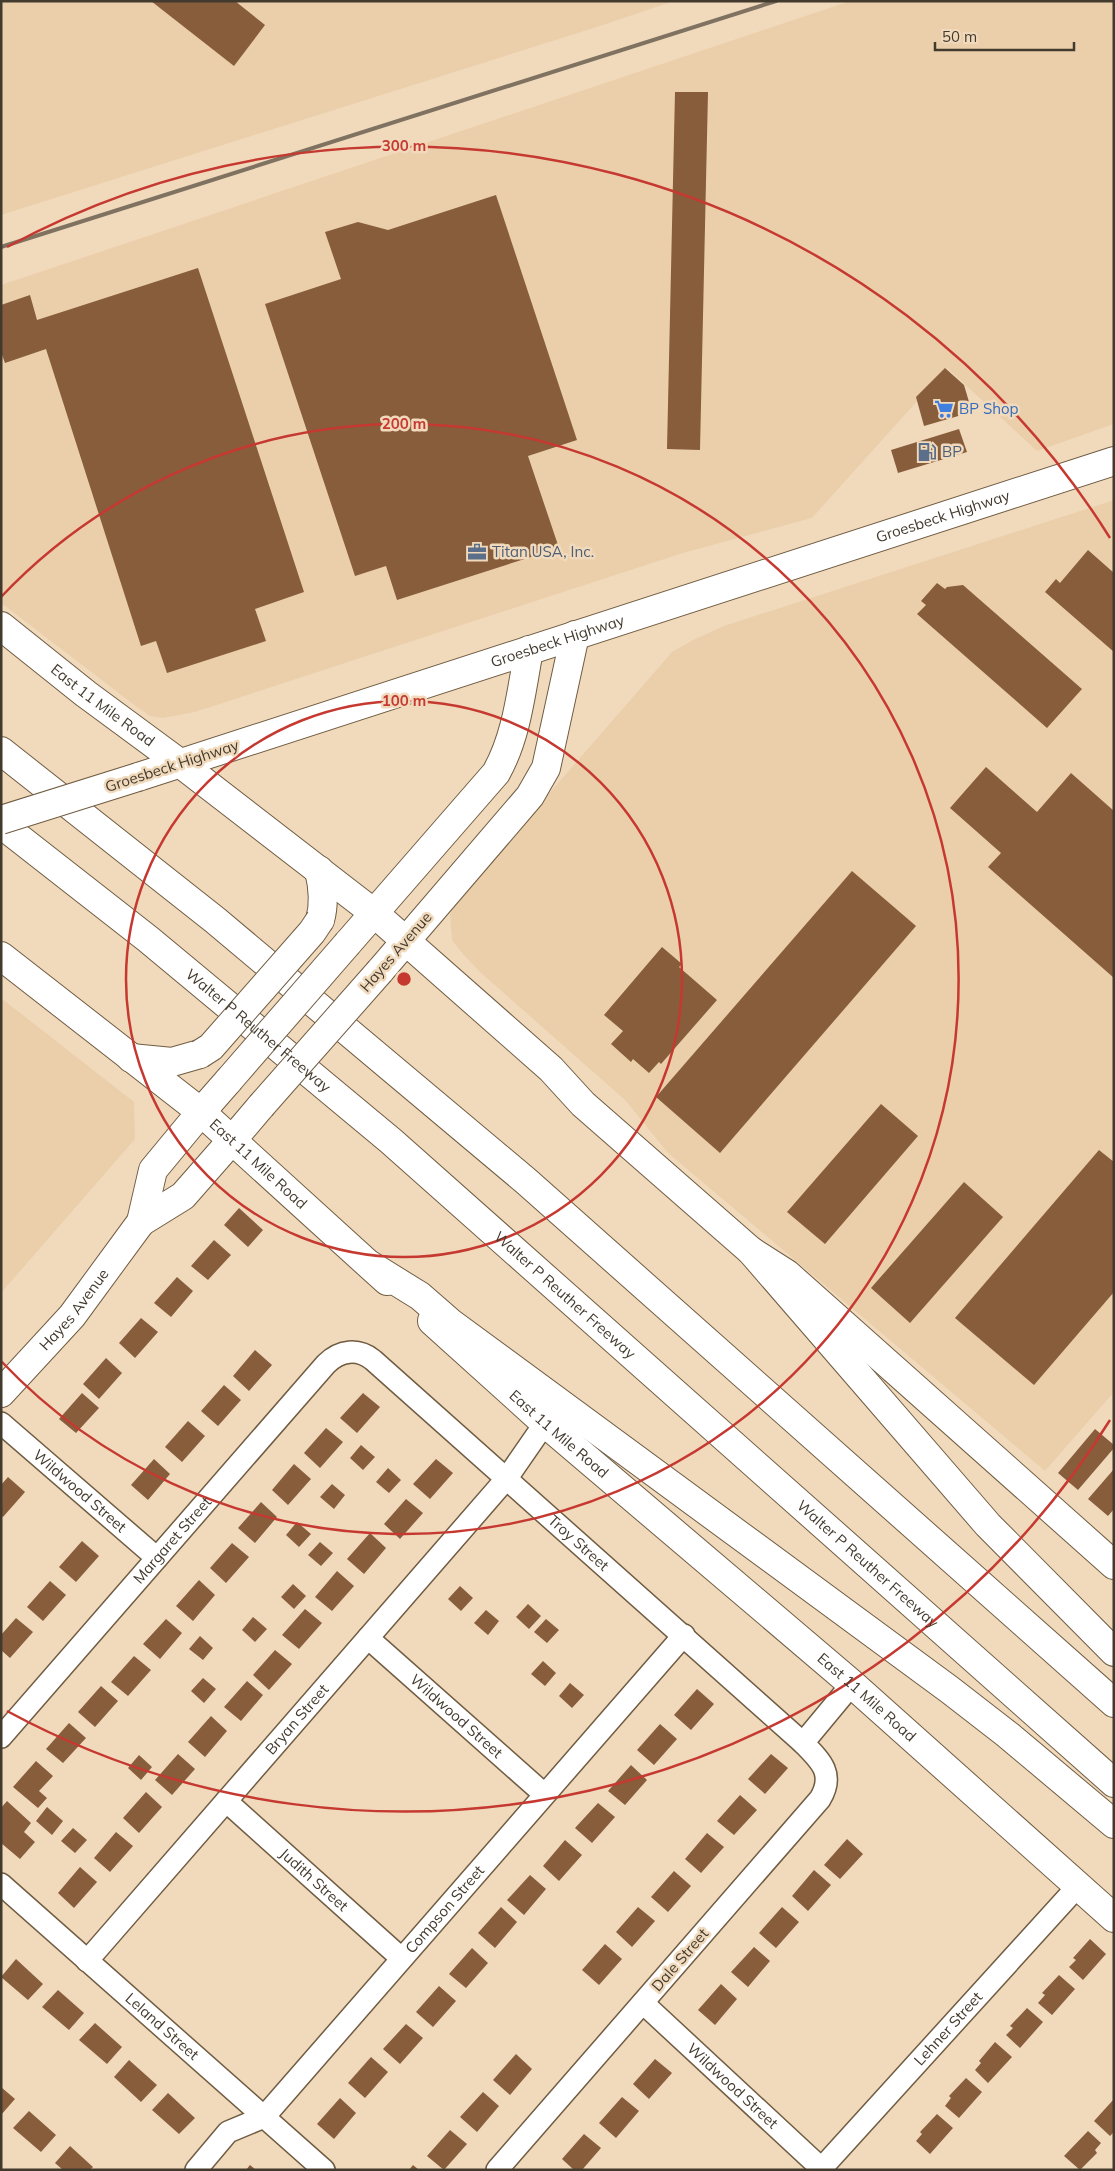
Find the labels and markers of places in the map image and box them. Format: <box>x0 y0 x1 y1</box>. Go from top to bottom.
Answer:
supermarket icon: BP Shop <box>933 398 955 420</box>
place label: BP Shop <box>959 399 1019 418</box>
fuel station icon: BP <box>916 441 938 463</box>
place label: BP <box>942 442 962 461</box>
office icon: Titan USA, Inc. <box>466 541 488 563</box>
place label: Titan USA, Inc. <box>492 542 594 561</box>
centre of rings <box>395 970 413 988</box>

